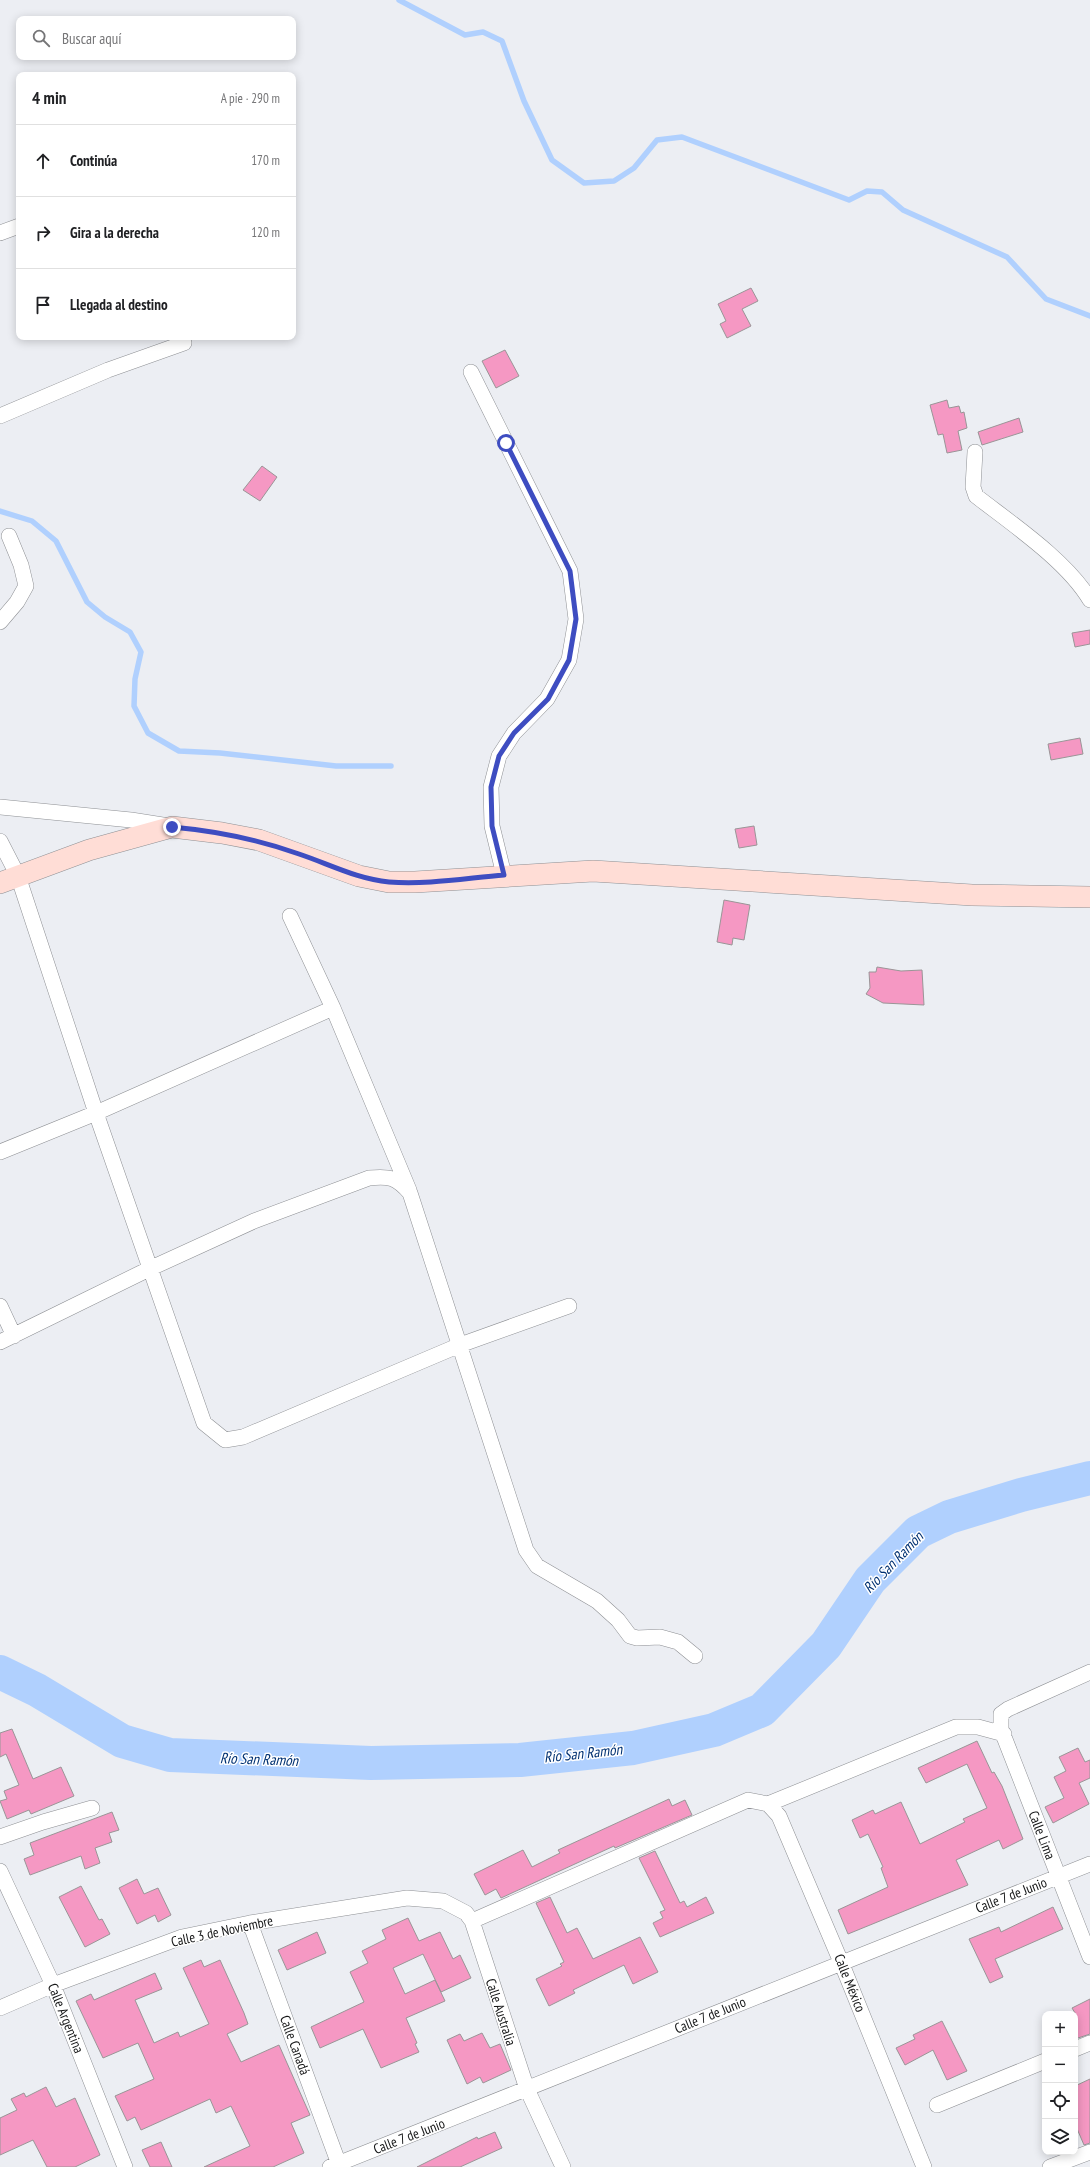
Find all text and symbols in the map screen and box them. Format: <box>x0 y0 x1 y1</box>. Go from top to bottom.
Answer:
search box <box>16 16 296 60</box>
icon: search <box>30 27 52 49</box>
text: Buscar aquí <box>62 29 122 48</box>
text: 4 min <box>32 87 66 109</box>
text: A pie · 290 m <box>221 90 280 107</box>
icon: ahead <box>32 150 54 172</box>
text: Continúa <box>70 151 117 170</box>
text: 170 m <box>251 152 280 169</box>
icon: right <box>32 222 54 244</box>
text: Gira a la derecha <box>70 223 159 242</box>
text: 120 m <box>251 224 280 241</box>
icon: arrive <box>32 294 54 316</box>
text: Llegada al destino <box>70 295 168 314</box>
route start <box>497 434 515 452</box>
route end <box>163 818 181 836</box>
water label: Río San Ramón <box>859 1526 928 1597</box>
water label: Río San Ramón <box>543 1739 624 1767</box>
water label: Río San Ramón <box>220 1748 300 1770</box>
street label: Calle Lima <box>1025 1808 1059 1862</box>
street label: Calle 7 de Junio <box>973 1873 1049 1917</box>
street label: Calle 3 de Noviembre <box>169 1911 275 1951</box>
street label: Calle México <box>830 1951 870 2015</box>
street label: Calle Australia <box>482 1976 520 2048</box>
street label: Calle Argentina <box>44 1980 88 2056</box>
street label: Calle 7 de Junio <box>672 1993 748 2037</box>
map controls <box>1042 2011 1078 2155</box>
button: + <box>1042 2011 1078 2047</box>
street label: Calle Canadá <box>276 2013 314 2077</box>
button: − <box>1042 2047 1078 2083</box>
button: locate <box>1042 2083 1078 2119</box>
street label: Calle 7 de Junio <box>371 2114 447 2158</box>
button: layers <box>1042 2119 1078 2155</box>

